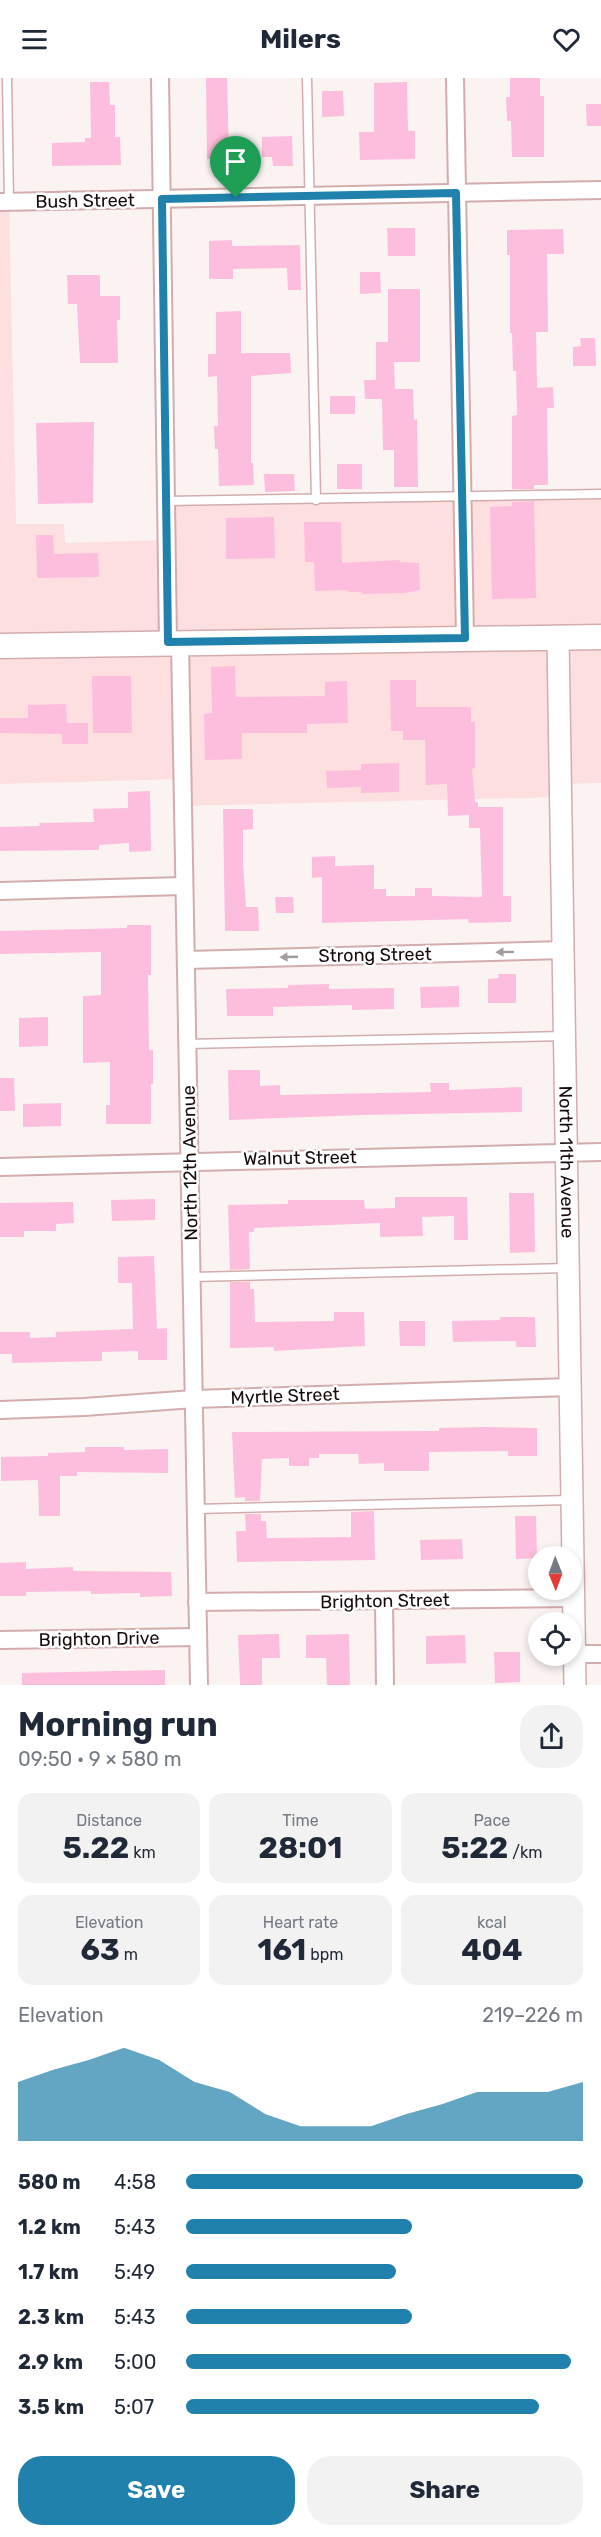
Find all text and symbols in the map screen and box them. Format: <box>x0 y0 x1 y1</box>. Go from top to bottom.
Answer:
icon: menu <box>18 23 51 56</box>
text: Milers <box>260 23 341 55</box>
icon: heart <box>550 23 583 56</box>
pin <box>210 136 261 198</box>
icon: arrive <box>219 145 252 178</box>
street label: Bush Street <box>35 189 135 213</box>
street label: Strong Street <box>318 943 432 967</box>
one-way arrow <box>496 947 515 956</box>
one-way arrow <box>280 953 299 962</box>
street label: North 12th Avenue <box>178 1085 202 1241</box>
street label: North 11th Avenue <box>554 1085 579 1238</box>
street label: Walnut Street <box>243 1146 357 1170</box>
street label: Myrtle Street <box>230 1383 340 1409</box>
north arrow <box>528 1546 582 1600</box>
map controls <box>528 1546 582 1666</box>
street label: Brighton Street <box>320 1589 450 1613</box>
button: locate <box>528 1612 582 1666</box>
street label: Brighton Drive <box>38 1627 160 1651</box>
text: Morning run <box>18 1705 218 1744</box>
button: share <box>520 1705 583 1768</box>
text: 09:50 · 9 × 580 m <box>18 1747 181 1771</box>
text: Distance <box>76 1811 142 1830</box>
text: Time <box>282 1811 319 1830</box>
text: Pace <box>473 1811 510 1830</box>
text: 5.22 <box>63 1830 129 1866</box>
text: 28:01 <box>259 1830 342 1866</box>
text: 5:22 <box>441 1830 508 1866</box>
text: km <box>129 1843 156 1862</box>
text: /km <box>508 1843 542 1862</box>
text: Elevation <box>75 1913 143 1932</box>
text: Heart rate <box>263 1913 338 1932</box>
text: kcal <box>477 1913 507 1932</box>
text: 63 <box>80 1932 120 1968</box>
text: 161 <box>258 1932 306 1968</box>
text: 404 <box>461 1932 523 1968</box>
text: m <box>120 1945 138 1964</box>
text: bpm <box>306 1945 343 1964</box>
text: Elevation <box>18 2003 104 2027</box>
text: 219–226 m <box>482 2003 583 2027</box>
text: 580 m <box>18 2170 81 2194</box>
text: 4:58 <box>114 2170 156 2194</box>
text: 1.2 km <box>18 2215 81 2239</box>
text: 5:43 <box>114 2215 155 2239</box>
text: 1.7 km <box>18 2260 79 2284</box>
text: 5:49 <box>114 2260 155 2284</box>
text: 2.3 km <box>18 2305 84 2329</box>
text: 5:43 <box>114 2305 155 2329</box>
text: 2.9 km <box>18 2350 83 2374</box>
text: 5:00 <box>114 2350 156 2374</box>
text: 3.5 km <box>18 2395 84 2419</box>
text: 5:07 <box>114 2395 154 2419</box>
button: Save <box>18 2456 295 2525</box>
button: Share <box>307 2456 583 2525</box>

